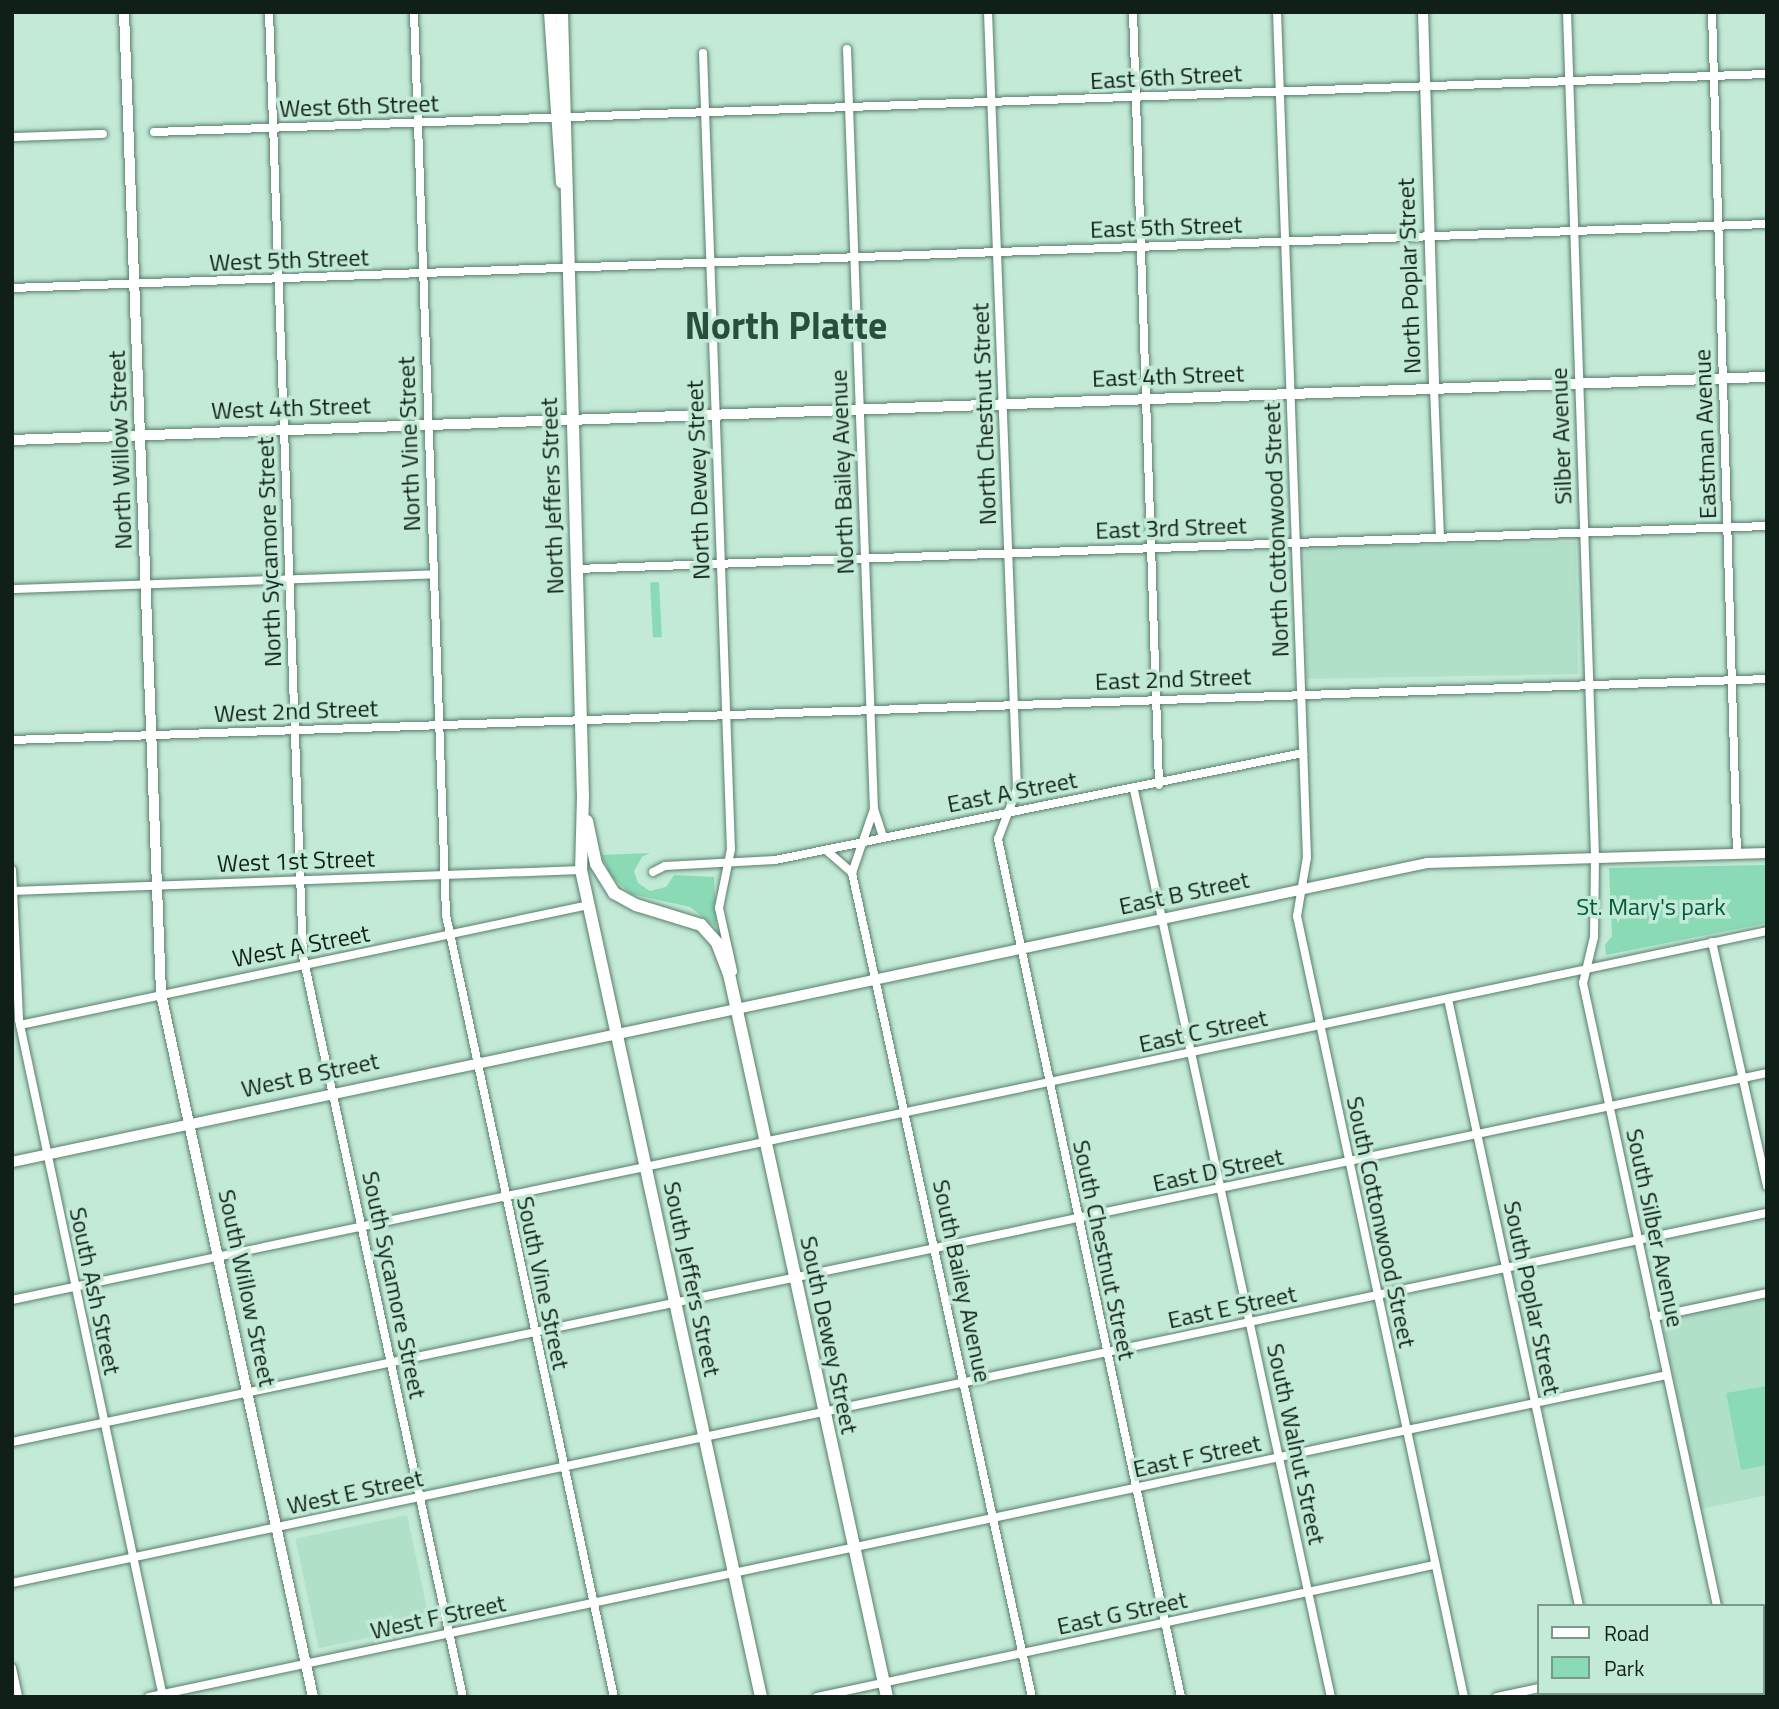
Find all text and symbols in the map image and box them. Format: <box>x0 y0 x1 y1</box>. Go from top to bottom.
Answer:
street label: East 6th Street <box>1089 59 1243 95</box>
street label: West 6th Street <box>279 89 439 123</box>
street label: North Poplar Street <box>1391 177 1427 375</box>
street label: East 5th Street <box>1090 210 1242 244</box>
street label: West 5th Street <box>209 243 369 277</box>
street label: North Chestnut Street <box>966 302 1002 526</box>
district label: North Platte <box>685 303 887 349</box>
street label: Eastman Avenue <box>1688 348 1722 520</box>
street label: North Willow Street <box>102 350 138 550</box>
street label: North Vine Street <box>392 356 426 532</box>
street label: East 4th Street <box>1092 359 1244 393</box>
street label: Silber Avenue <box>1544 367 1578 505</box>
street label: North Bailey Avenue <box>824 369 860 575</box>
street label: North Dewey Street <box>680 380 716 580</box>
street label: West 4th Street <box>211 391 371 425</box>
street label: North Jeffers Street <box>534 397 570 595</box>
street label: North Cottonwood Street <box>1257 402 1295 658</box>
street label: North Sycamore Street <box>251 436 287 668</box>
street label: East 3rd Street <box>1095 511 1247 545</box>
street label: East 2nd Street <box>1094 662 1252 696</box>
street label: West 2nd Street <box>214 694 378 728</box>
street label: East A Street <box>945 765 1079 819</box>
street label: West 1st Street <box>217 844 375 878</box>
street label: East B Street <box>1116 865 1252 921</box>
park label: St. Mary's park <box>1576 893 1726 921</box>
street label: West A Street <box>230 919 372 973</box>
street label: East C Street <box>1136 1003 1270 1059</box>
street label: West B Street <box>239 1046 381 1104</box>
street label: South Cottonwood Street <box>1340 1094 1422 1350</box>
street label: South Silber Avenue <box>1620 1126 1690 1330</box>
street label: South Chestnut Street <box>1067 1138 1141 1362</box>
street label: East D Street <box>1150 1142 1286 1198</box>
street label: South Sycamore Street <box>356 1169 432 1401</box>
street label: South Bailey Avenue <box>926 1177 998 1385</box>
street label: South Jeffers Street <box>657 1179 727 1379</box>
street label: South Willow Street <box>212 1187 282 1389</box>
street label: South Vine Street <box>511 1194 575 1372</box>
street label: South Poplar Street <box>1497 1198 1567 1398</box>
street label: South Ash Street <box>63 1205 127 1377</box>
street label: South Dewey Street <box>794 1234 864 1436</box>
street label: East E Street <box>1165 1279 1299 1335</box>
street label: South Walnut Street <box>1261 1341 1331 1547</box>
street label: East F Street <box>1130 1428 1264 1484</box>
street label: West E Street <box>284 1464 426 1520</box>
street label: East G Street <box>1054 1585 1190 1641</box>
street label: West F Street <box>368 1589 508 1645</box>
legend <box>1538 1604 1765 1695</box>
text: Road <box>1604 1617 1649 1649</box>
text: Park <box>1604 1652 1644 1684</box>

